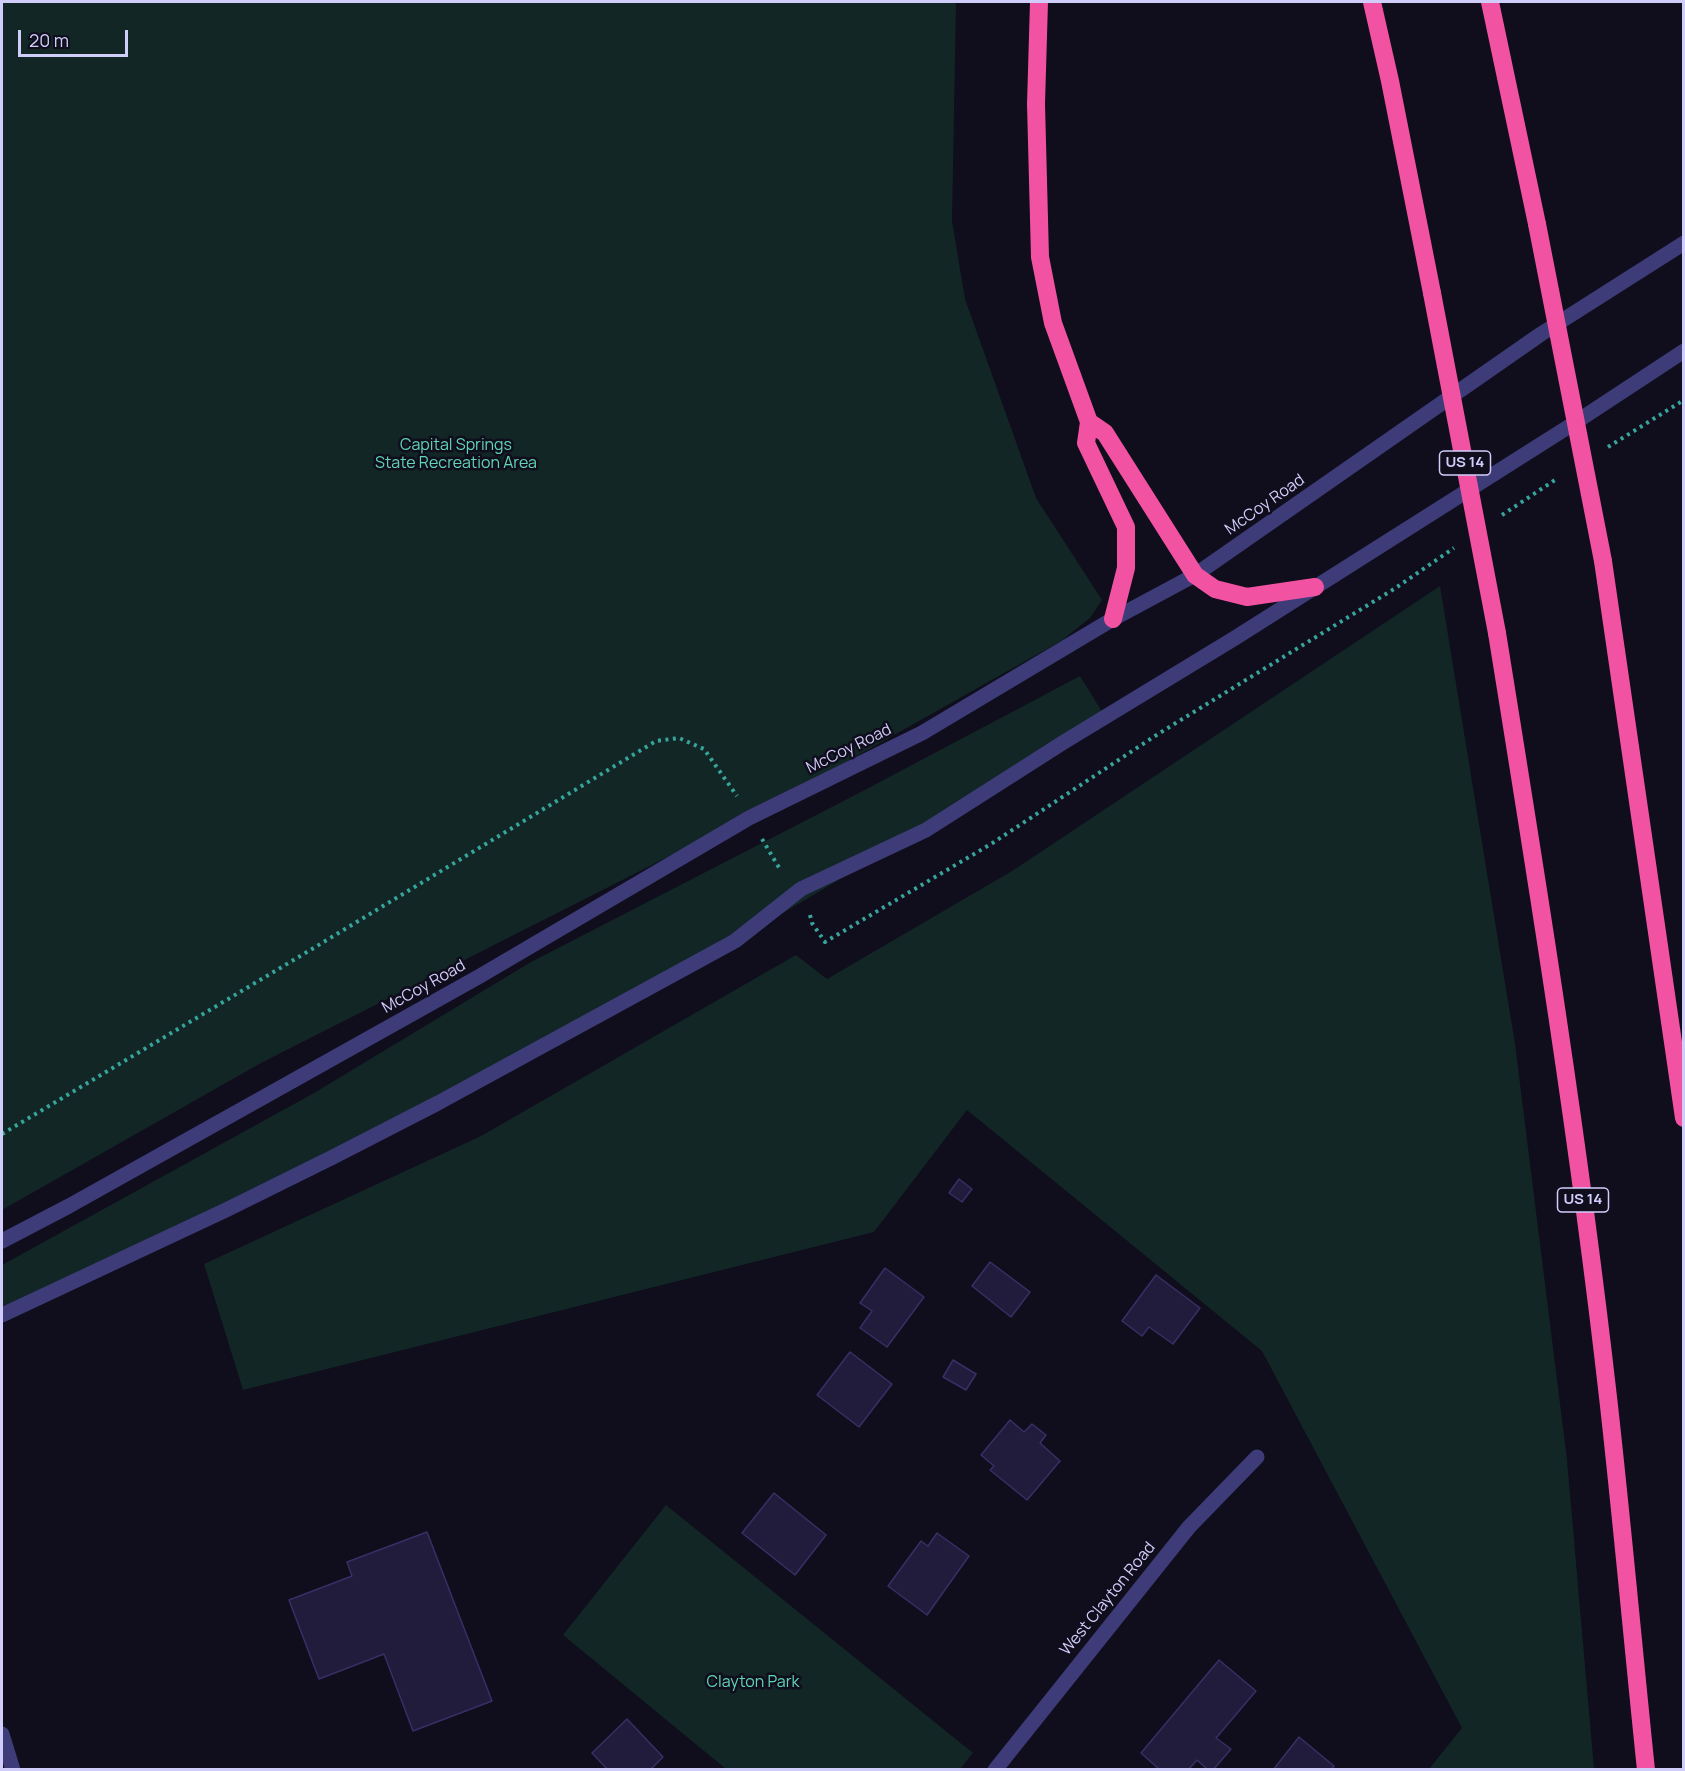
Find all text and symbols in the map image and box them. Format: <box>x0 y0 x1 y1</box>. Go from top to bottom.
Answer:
scale bar <box>21 18 130 56</box>
text: 20 m <box>29 28 69 52</box>
park label: Capital Springs State Recreation Area <box>375 436 537 474</box>
road number: US 14 <box>1440 451 1490 475</box>
street label: McCoy Road <box>1222 471 1308 539</box>
street label: McCoy Road <box>803 720 895 778</box>
street label: McCoy Road <box>379 956 469 1018</box>
road number: US 14 <box>1558 1188 1608 1212</box>
street label: West Clayton Road <box>1056 1538 1160 1660</box>
park label: Clayton Park <box>707 1673 799 1693</box>

